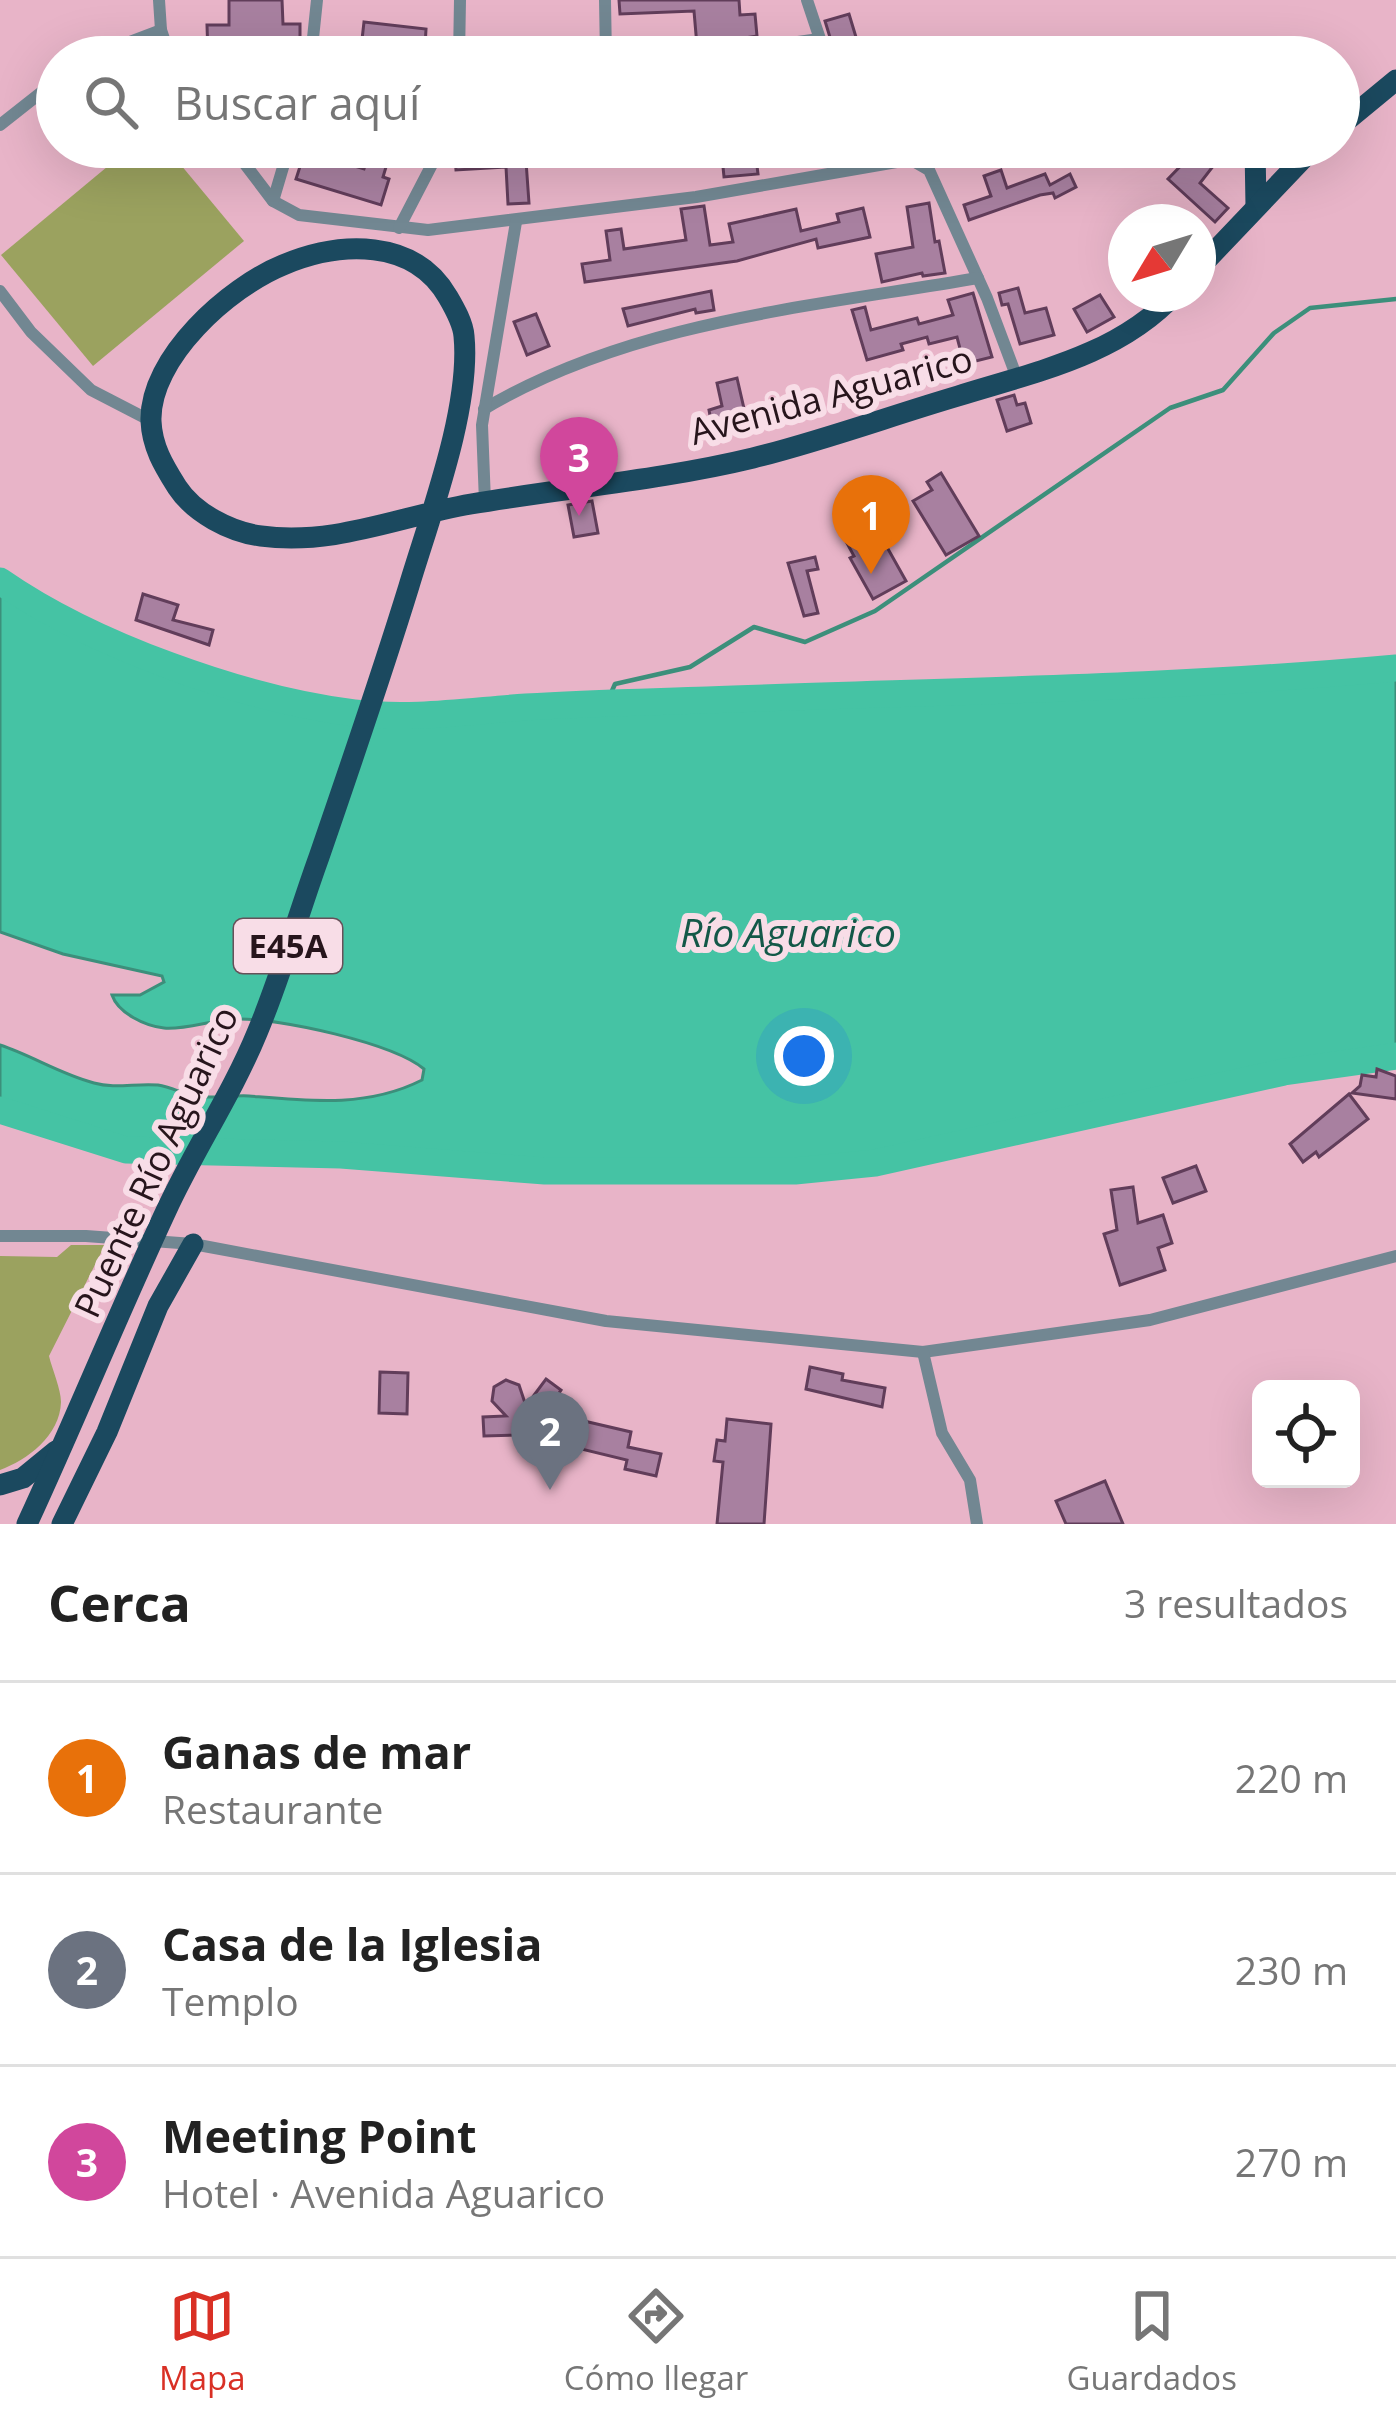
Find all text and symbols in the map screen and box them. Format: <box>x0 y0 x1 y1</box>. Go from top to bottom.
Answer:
search box <box>36 36 1360 168</box>
icon: search <box>78 69 144 135</box>
text: Buscar aquí <box>174 72 420 133</box>
north arrow <box>1108 204 1216 312</box>
street label: Avenida Aguarico <box>684 333 978 456</box>
pin: 3 <box>540 417 618 516</box>
pin: 1 <box>832 475 910 574</box>
water label: Río Aguarico <box>680 905 896 958</box>
road number: E45A <box>234 919 342 973</box>
street label: Puente Río Aguarico <box>62 998 249 1325</box>
your location <box>774 1026 834 1086</box>
map controls <box>1252 1380 1360 1488</box>
button: locate <box>1252 1380 1360 1488</box>
pin: 2 <box>511 1391 589 1490</box>
text: Cerca <box>48 1567 191 1637</box>
text: 3 resultados <box>1124 1576 1348 1629</box>
text: Ganas de mar <box>162 1721 471 1782</box>
text: 1 <box>76 1751 98 1804</box>
text: 220 m <box>1235 1751 1348 1804</box>
text: Restaurante <box>162 1782 383 1835</box>
text: Casa de la Iglesia <box>162 1913 542 1974</box>
text: 2 <box>76 1943 98 1996</box>
text: 230 m <box>1235 1943 1348 1996</box>
text: Templo <box>162 1974 299 2027</box>
text: Meeting Point <box>162 2105 477 2166</box>
text: 3 <box>76 2135 98 2188</box>
text: 270 m <box>1235 2135 1348 2188</box>
text: Hotel · Avenida Aguarico <box>162 2166 605 2219</box>
tab: Mapa <box>159 2283 246 2400</box>
tab: Cómo llegar <box>564 2283 748 2400</box>
tab: Guardados <box>1067 2283 1237 2400</box>

